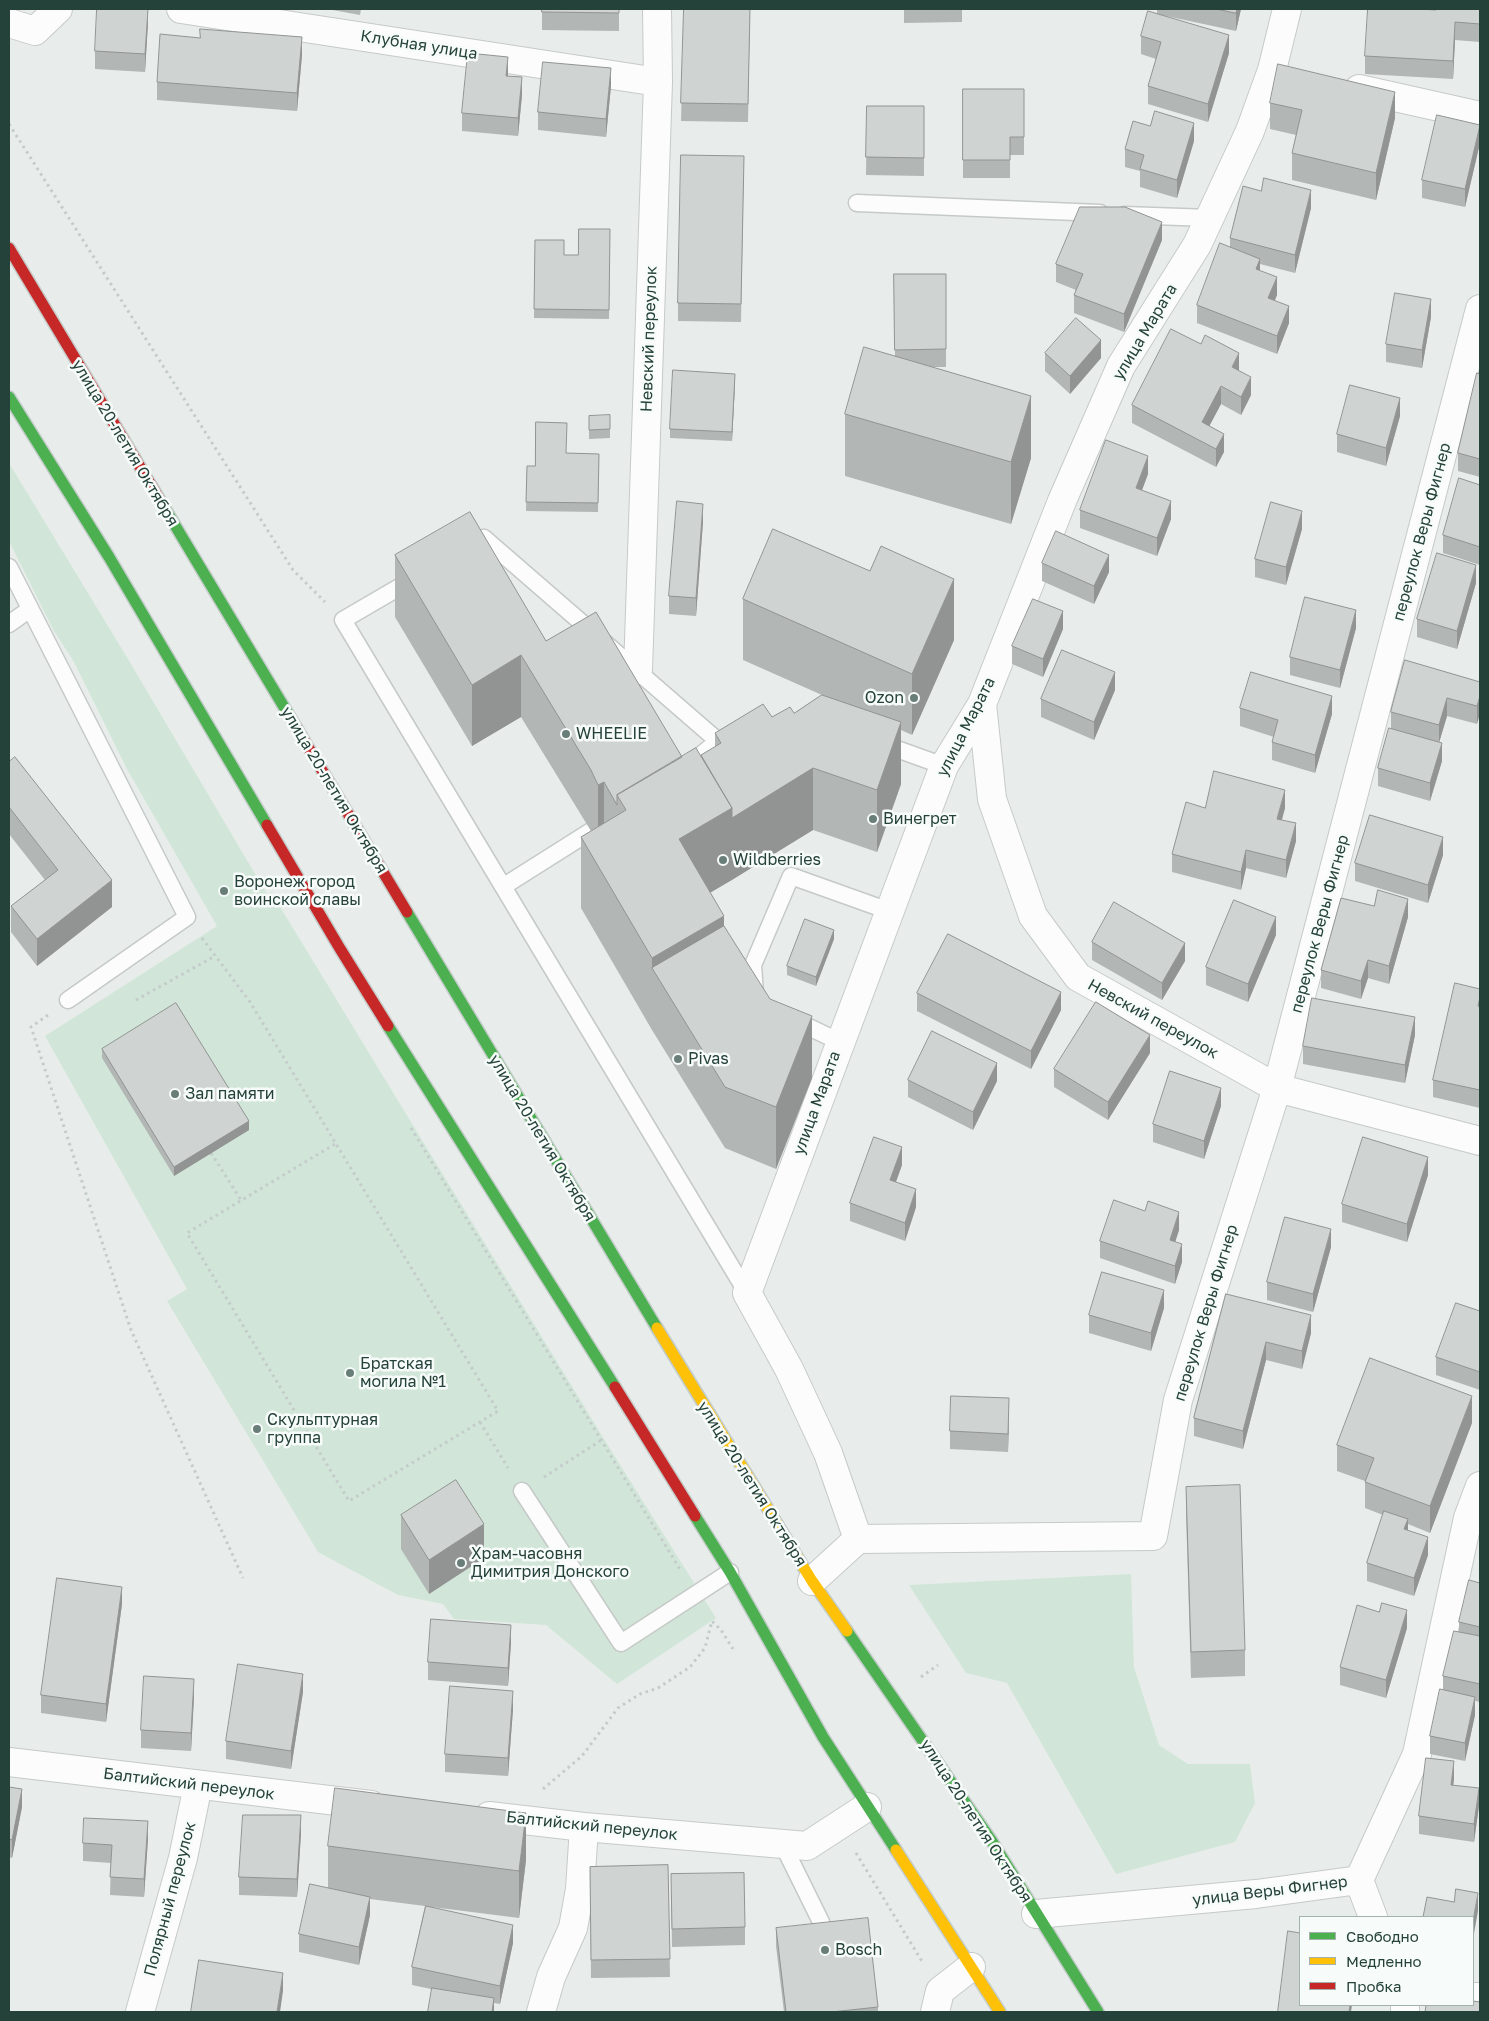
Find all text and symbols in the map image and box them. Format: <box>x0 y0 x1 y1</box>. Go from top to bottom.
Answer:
street label: Клубная улица <box>359 26 479 64</box>
street label: Невский переулок <box>637 266 661 412</box>
street label: улица Марата <box>1109 280 1181 384</box>
street label: улица 20-летия Октября <box>68 356 182 530</box>
street label: переулок Веры Фигнер <box>1389 441 1455 623</box>
street label: улица Марата <box>933 674 999 780</box>
place label: Ozon <box>865 688 904 708</box>
marker: Ozon <box>908 692 920 704</box>
street label: улица 20-летия Октября <box>277 703 391 877</box>
place label: WHEELIE <box>576 724 647 744</box>
marker: WHEELIE <box>560 728 572 740</box>
place label: Винегрет <box>883 809 957 829</box>
marker: Винегрет <box>867 813 879 825</box>
street label: переулок Веры Фигнер <box>1287 833 1353 1015</box>
place label: Wildberries <box>733 850 821 870</box>
marker: Wildberries <box>717 854 729 866</box>
place label: Воронеж город воинской славы <box>234 872 361 910</box>
marker: Воронеж город воинской славы <box>218 885 230 897</box>
street label: Невский переулок <box>1084 975 1222 1063</box>
place label: Pivas <box>688 1049 729 1069</box>
street label: улица Марата <box>789 1049 845 1157</box>
street label: улица 20-летия Октября <box>485 1051 599 1225</box>
marker: Pivas <box>672 1053 684 1065</box>
place label: Зал памяти <box>185 1084 275 1104</box>
marker: Зал памяти <box>169 1088 181 1100</box>
street label: переулок Веры Фигнер <box>1170 1222 1242 1404</box>
place label: Братская могила №1 <box>360 1354 446 1392</box>
marker: Братская могила №1 <box>344 1367 356 1379</box>
street label: улица 20-летия Октября <box>693 1398 811 1570</box>
place label: Скульптурная группа <box>267 1410 378 1448</box>
marker: Скульптурная группа <box>251 1423 263 1435</box>
place label: Храм-часовня Димитрия Донского <box>471 1544 629 1582</box>
marker: Храм-часовня Димитрия Донского <box>455 1557 467 1569</box>
street label: улица 20-летия Октября <box>916 1736 1036 1906</box>
street label: Балтийский переулок <box>102 1764 276 1804</box>
street label: Балтийский переулок <box>505 1807 679 1845</box>
street label: Полярный переулок <box>140 1820 200 1978</box>
street label: улица Веры Фигнер <box>1191 1872 1349 1910</box>
legend <box>1299 1916 1474 2006</box>
text: Свободно <box>1346 1927 1419 1945</box>
place label: Bosch <box>835 1940 882 1960</box>
marker: Bosch <box>819 1944 831 1956</box>
text: Медленно <box>1346 1952 1422 1970</box>
text: Пробка <box>1346 1977 1401 1995</box>

